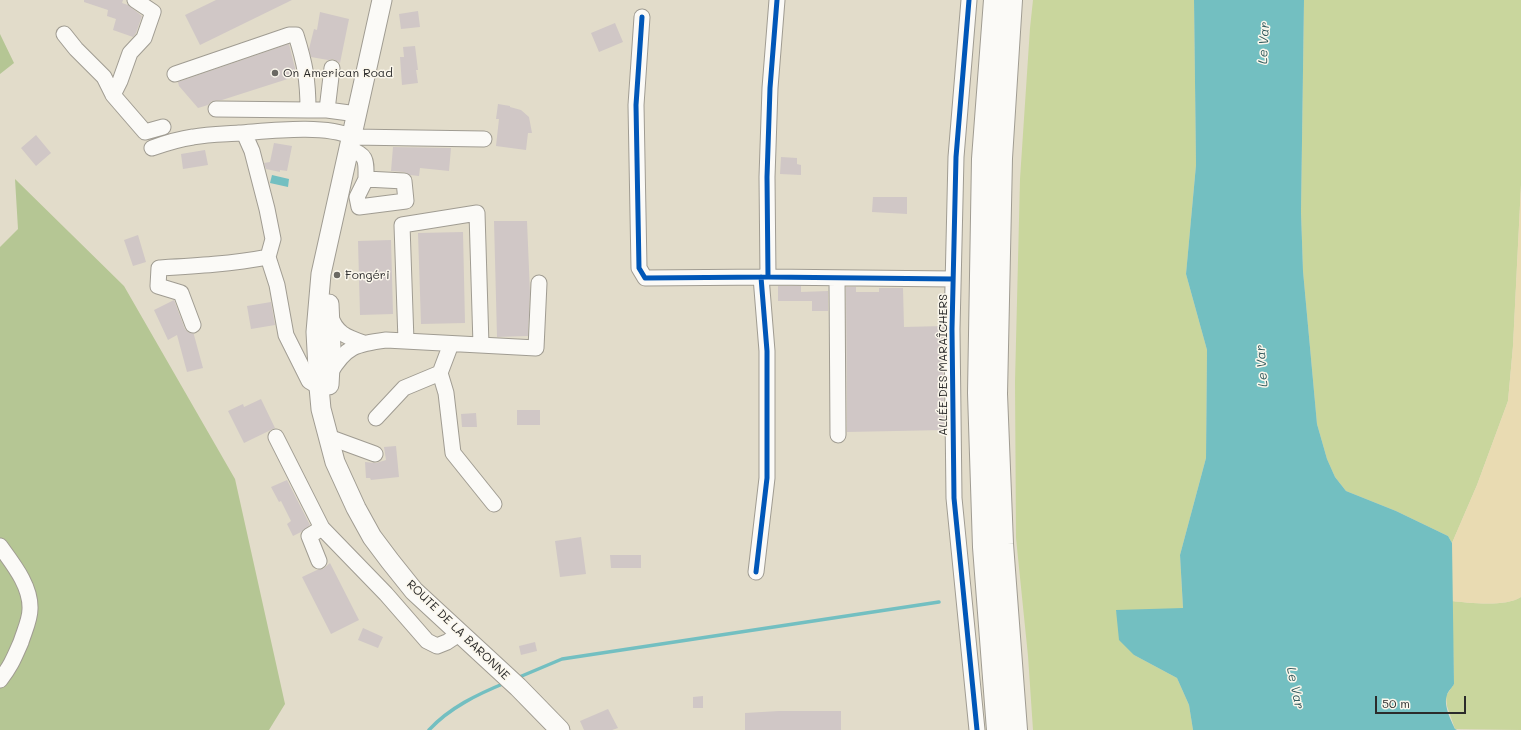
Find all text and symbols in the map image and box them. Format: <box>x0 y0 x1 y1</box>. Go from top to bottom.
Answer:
water label: Le Var <box>1255 21 1273 65</box>
place label: On American Road <box>283 66 393 80</box>
marker: On American Road <box>270 68 280 78</box>
place label: Fongéri <box>345 268 390 282</box>
marker: Fongéri <box>332 270 342 280</box>
street label: ALLÉE DES MARAÎCHERS <box>936 294 950 436</box>
water label: Le Var <box>1253 344 1271 388</box>
street label: ROUTE DE LA BARONNE <box>404 577 512 683</box>
water label: Le Var <box>1283 666 1307 710</box>
scale bar <box>1377 688 1468 714</box>
text: 50 m <box>1382 695 1410 711</box>

